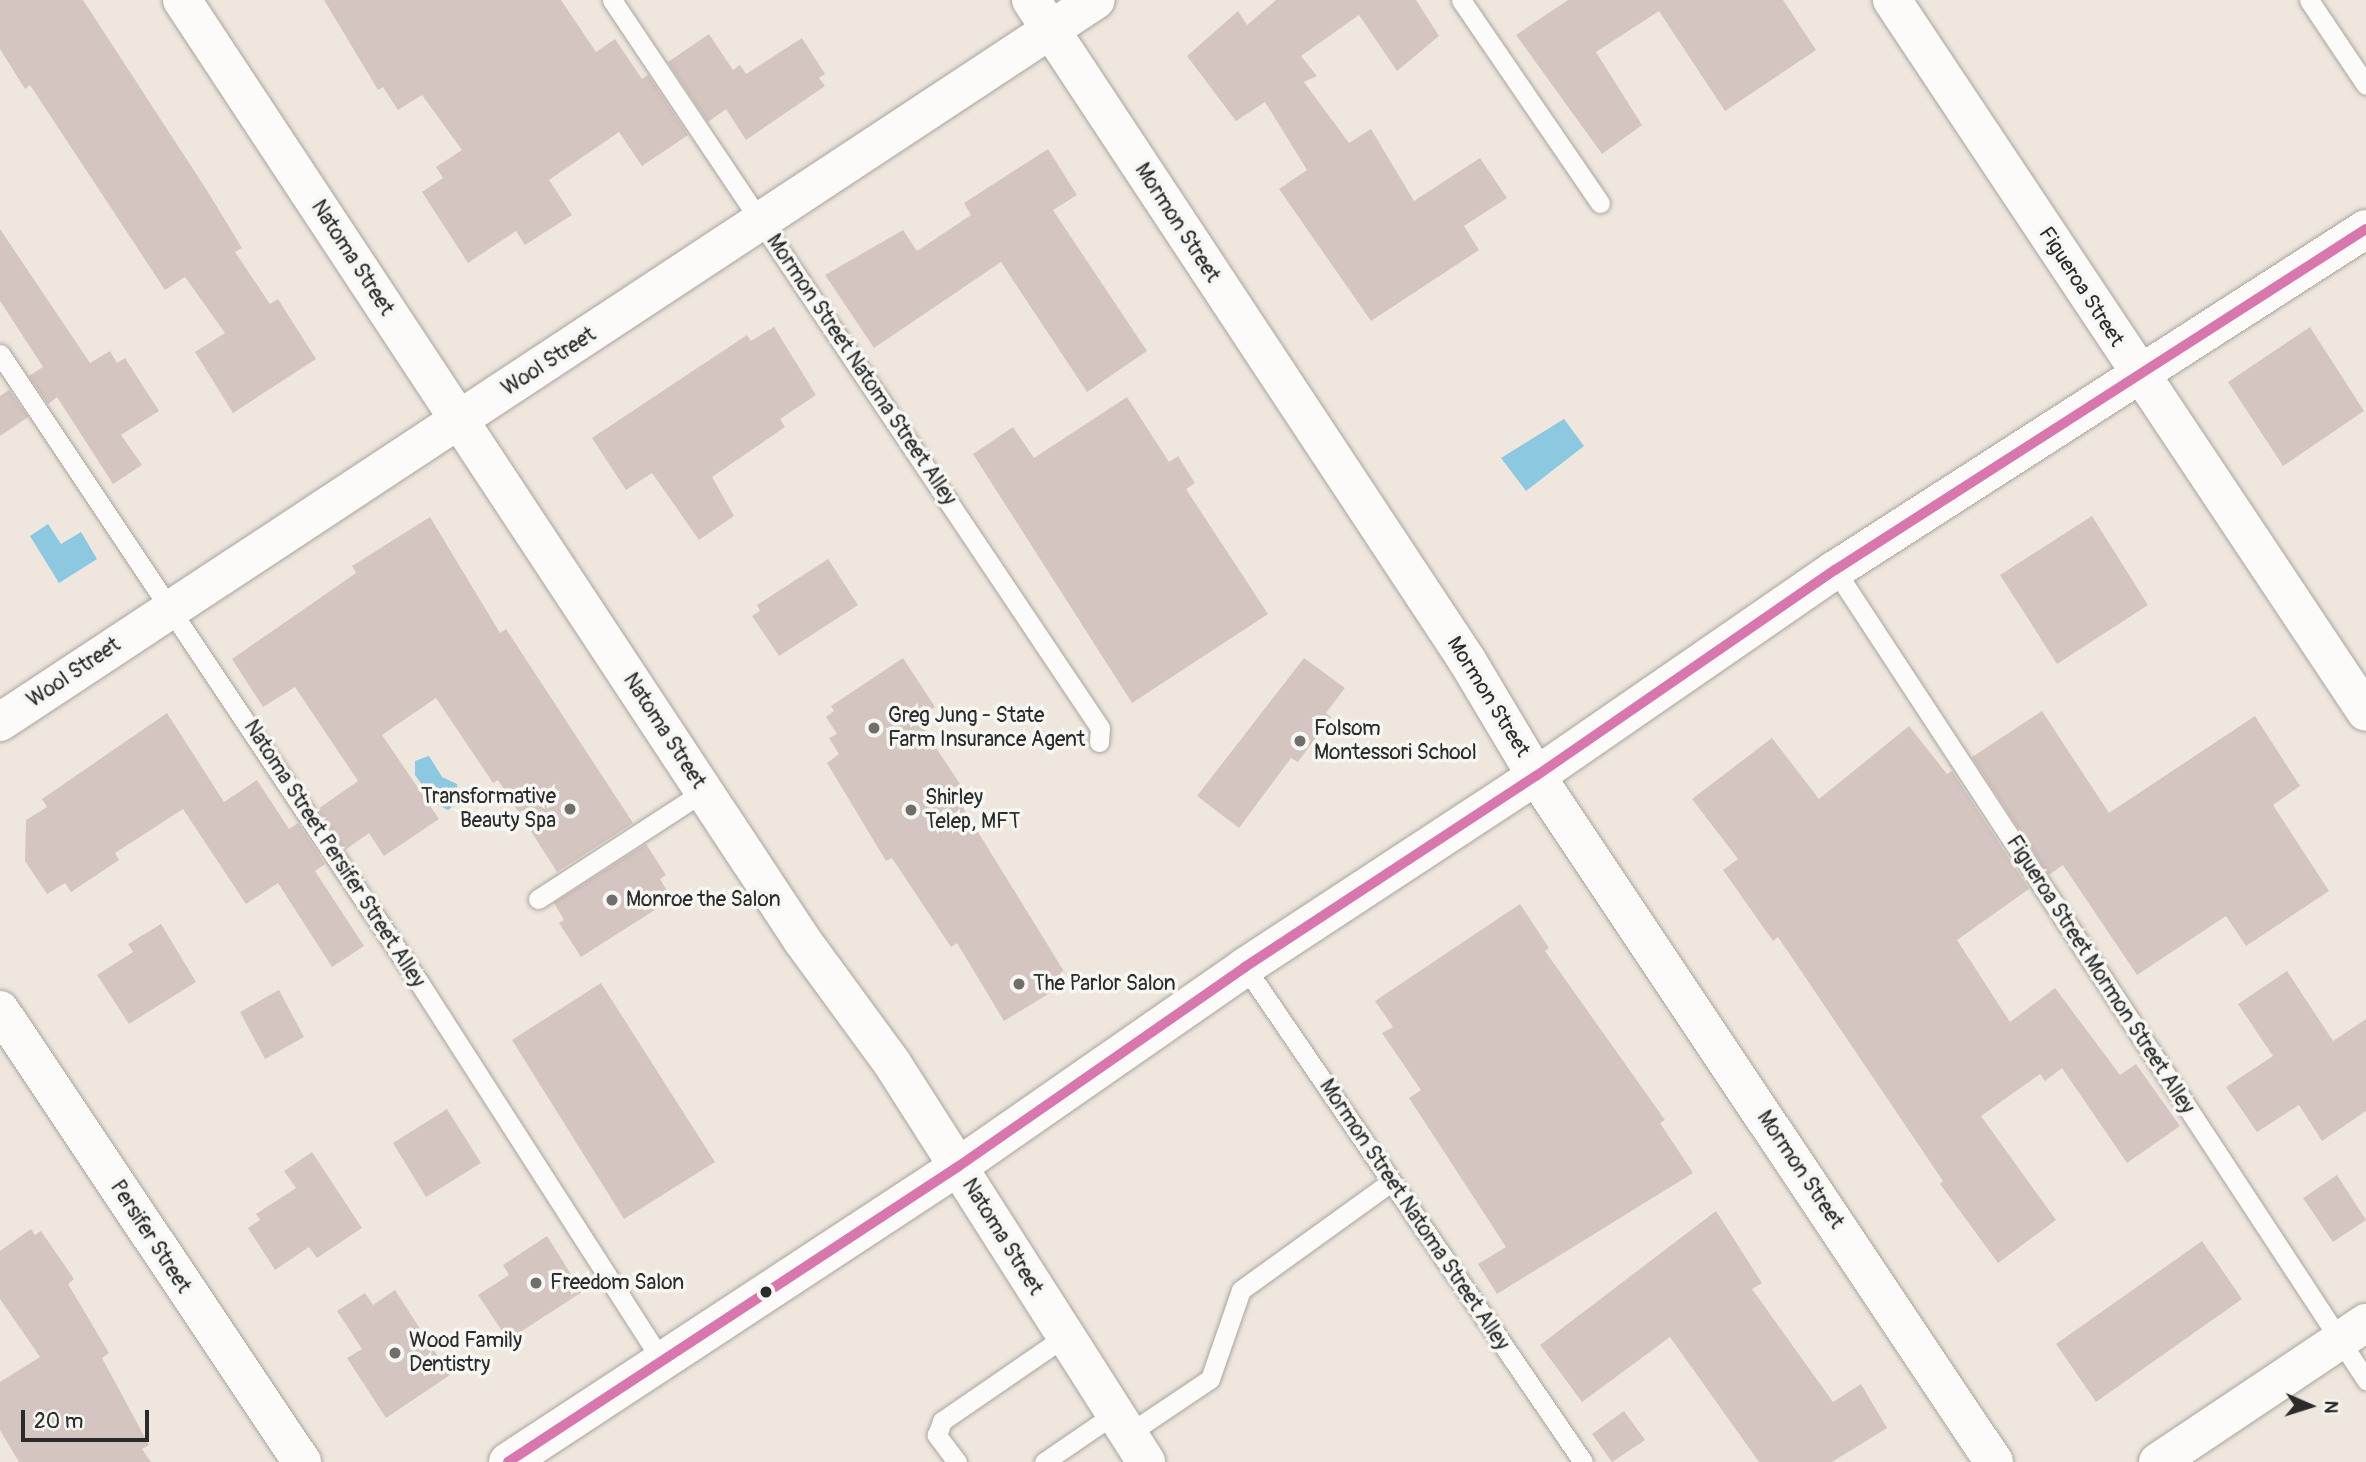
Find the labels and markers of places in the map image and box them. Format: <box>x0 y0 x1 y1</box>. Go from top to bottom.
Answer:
place label: Greg Jung - State Farm Insurance Agent <box>888 703 1085 753</box>
place label: Folsom Montessori School <box>1314 716 1477 766</box>
marker: Greg Jung - State Farm Insurance Agent <box>866 720 882 736</box>
marker: Folsom Montessori School <box>1292 733 1308 749</box>
place label: Transformative Beauty Spa <box>421 784 556 834</box>
place label: Shirley Telep, MFT <box>925 785 1020 835</box>
marker: Transformative Beauty Spa <box>562 801 578 817</box>
marker: Shirley Telep, MFT <box>903 802 919 818</box>
place label: Monroe the Salon <box>626 887 781 913</box>
marker: Monroe the Salon <box>604 892 620 908</box>
place label: The Parlor Salon <box>1033 971 1176 997</box>
marker: The Parlor Salon <box>1011 976 1027 992</box>
place label: Freedom Salon <box>550 1270 684 1296</box>
marker: Freedom Salon <box>528 1275 544 1291</box>
unlabelled marker <box>759 1285 773 1299</box>
place label: Wood Family Dentistry <box>409 1328 522 1378</box>
marker: Wood Family Dentistry <box>387 1345 403 1361</box>

